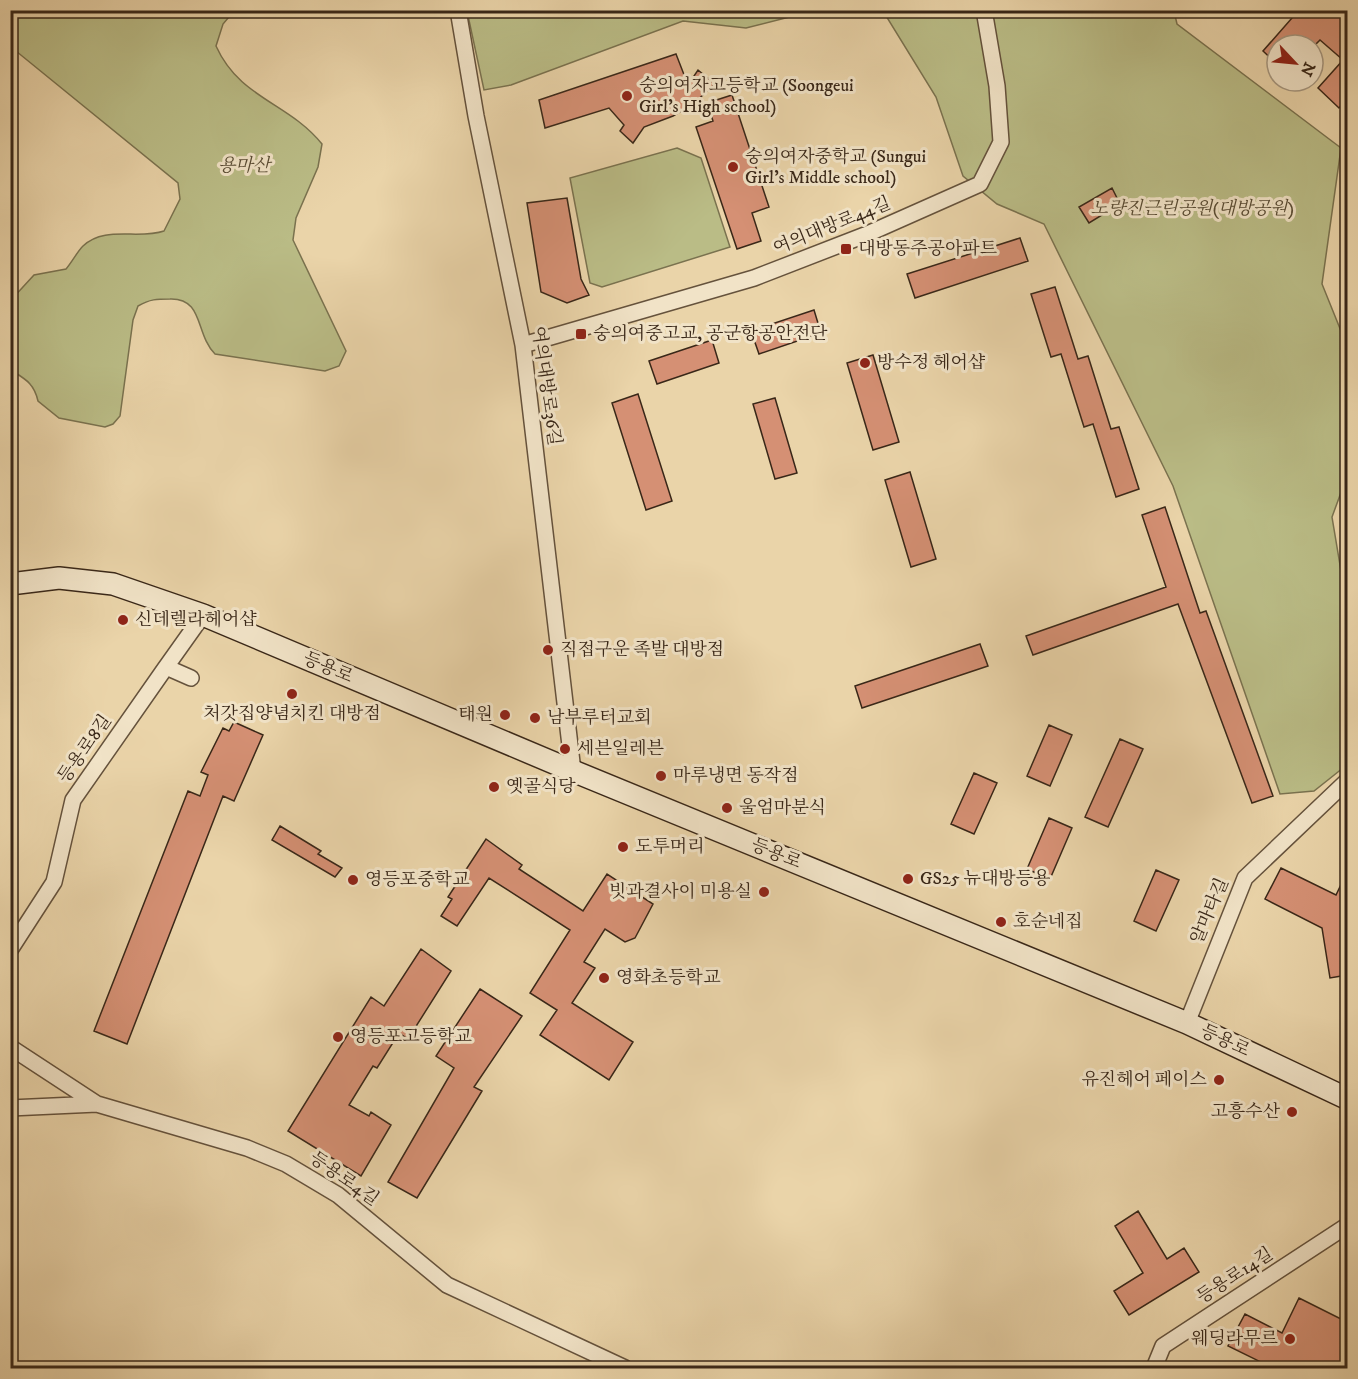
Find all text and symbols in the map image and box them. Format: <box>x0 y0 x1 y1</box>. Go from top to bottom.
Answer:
north arrow <box>1265 33 1325 93</box>
text: N <box>1296 59 1319 79</box>
place label: 숭의여자고등학교 (Soongeui Girl's High school) <box>639 75 854 118</box>
marker: 숭의여자고등학교 (Soongeui Girl's High school) <box>620 89 634 103</box>
place label: 숭의여자중학교 (Sungui Girl's Middle school) <box>745 146 926 189</box>
park label: 용마산 <box>218 155 273 177</box>
marker: 숭의여자중학교 (Sungui Girl's Middle school) <box>726 160 740 174</box>
street label: 여의대방로44길 <box>770 192 894 260</box>
park label: 노량진근린공원(대방공원) <box>1091 198 1294 220</box>
place label: 대방동주공아파트 <box>858 238 998 260</box>
marker: 대방동주공아파트 <box>839 242 853 256</box>
place label: 숭의여중고교, 공군항공안전단 <box>593 323 828 345</box>
street label: 여의대방로36길 <box>527 325 565 447</box>
marker: 숭의여중고교, 공군항공안전단 <box>574 327 588 341</box>
place label: 방수정 헤어샵 <box>877 352 986 374</box>
marker: 방수정 헤어샵 <box>858 356 872 370</box>
place label: 신데렐라헤어샵 <box>135 609 257 631</box>
marker: 신데렐라헤어샵 <box>116 613 130 627</box>
place label: 직접구운 족발 대방점 <box>560 639 724 661</box>
marker: 직접구운 족발 대방점 <box>541 643 555 657</box>
street label: 등용로 <box>300 648 356 688</box>
marker: 처갓집양념치킨 대방점 <box>285 687 299 701</box>
place label: 처갓집양념치킨 대방점 <box>203 703 381 725</box>
place label: 태원 <box>458 704 493 726</box>
place label: 남부루터교회 <box>547 707 651 729</box>
marker: 태원 <box>498 708 512 722</box>
street label: 등용로8길 <box>53 711 117 787</box>
marker: 남부루터교회 <box>528 711 542 725</box>
place label: 세븐일레븐 <box>577 738 665 760</box>
marker: 세븐일레븐 <box>558 742 572 756</box>
place label: 마루냉면 동작점 <box>673 765 799 787</box>
marker: 마루냉면 동작점 <box>654 769 668 783</box>
place label: 옛골식당 <box>506 776 576 798</box>
marker: 옛골식당 <box>487 780 501 794</box>
place label: 울엄마분식 <box>739 797 826 819</box>
marker: 울엄마분식 <box>720 801 734 815</box>
street label: 등용로 <box>748 834 804 874</box>
place label: 도투머리 <box>635 836 705 858</box>
marker: 도투머리 <box>616 840 630 854</box>
place label: GS25 뉴대방등용 <box>920 868 1051 890</box>
place label: 영등포중학교 <box>365 869 470 891</box>
marker: GS25 뉴대방등용 <box>901 872 915 886</box>
marker: 영등포중학교 <box>346 873 360 887</box>
street label: 알마타길 <box>1186 875 1234 947</box>
place label: 빗과결사이 미용실 <box>609 881 752 903</box>
marker: 빗과결사이 미용실 <box>757 885 771 899</box>
place label: 호순네집 <box>1013 911 1083 933</box>
marker: 호순네집 <box>994 915 1008 929</box>
place label: 영화초등학교 <box>616 967 721 989</box>
marker: 영화초등학교 <box>597 971 611 985</box>
street label: 등용로 <box>1197 1020 1253 1062</box>
place label: 영등포고등학교 <box>350 1026 472 1048</box>
marker: 영등포고등학교 <box>331 1030 345 1044</box>
place label: 유진헤어 페이스 <box>1081 1069 1208 1091</box>
marker: 유진헤어 페이스 <box>1212 1073 1226 1087</box>
place label: 고흥수산 <box>1210 1101 1281 1123</box>
marker: 고흥수산 <box>1285 1105 1299 1119</box>
street label: 등용로4길 <box>305 1147 383 1211</box>
street label: 등용로14길 <box>1193 1243 1277 1309</box>
place label: 웨딩라무르 <box>1191 1328 1279 1350</box>
marker: 웨딩라무르 <box>1283 1332 1297 1346</box>

